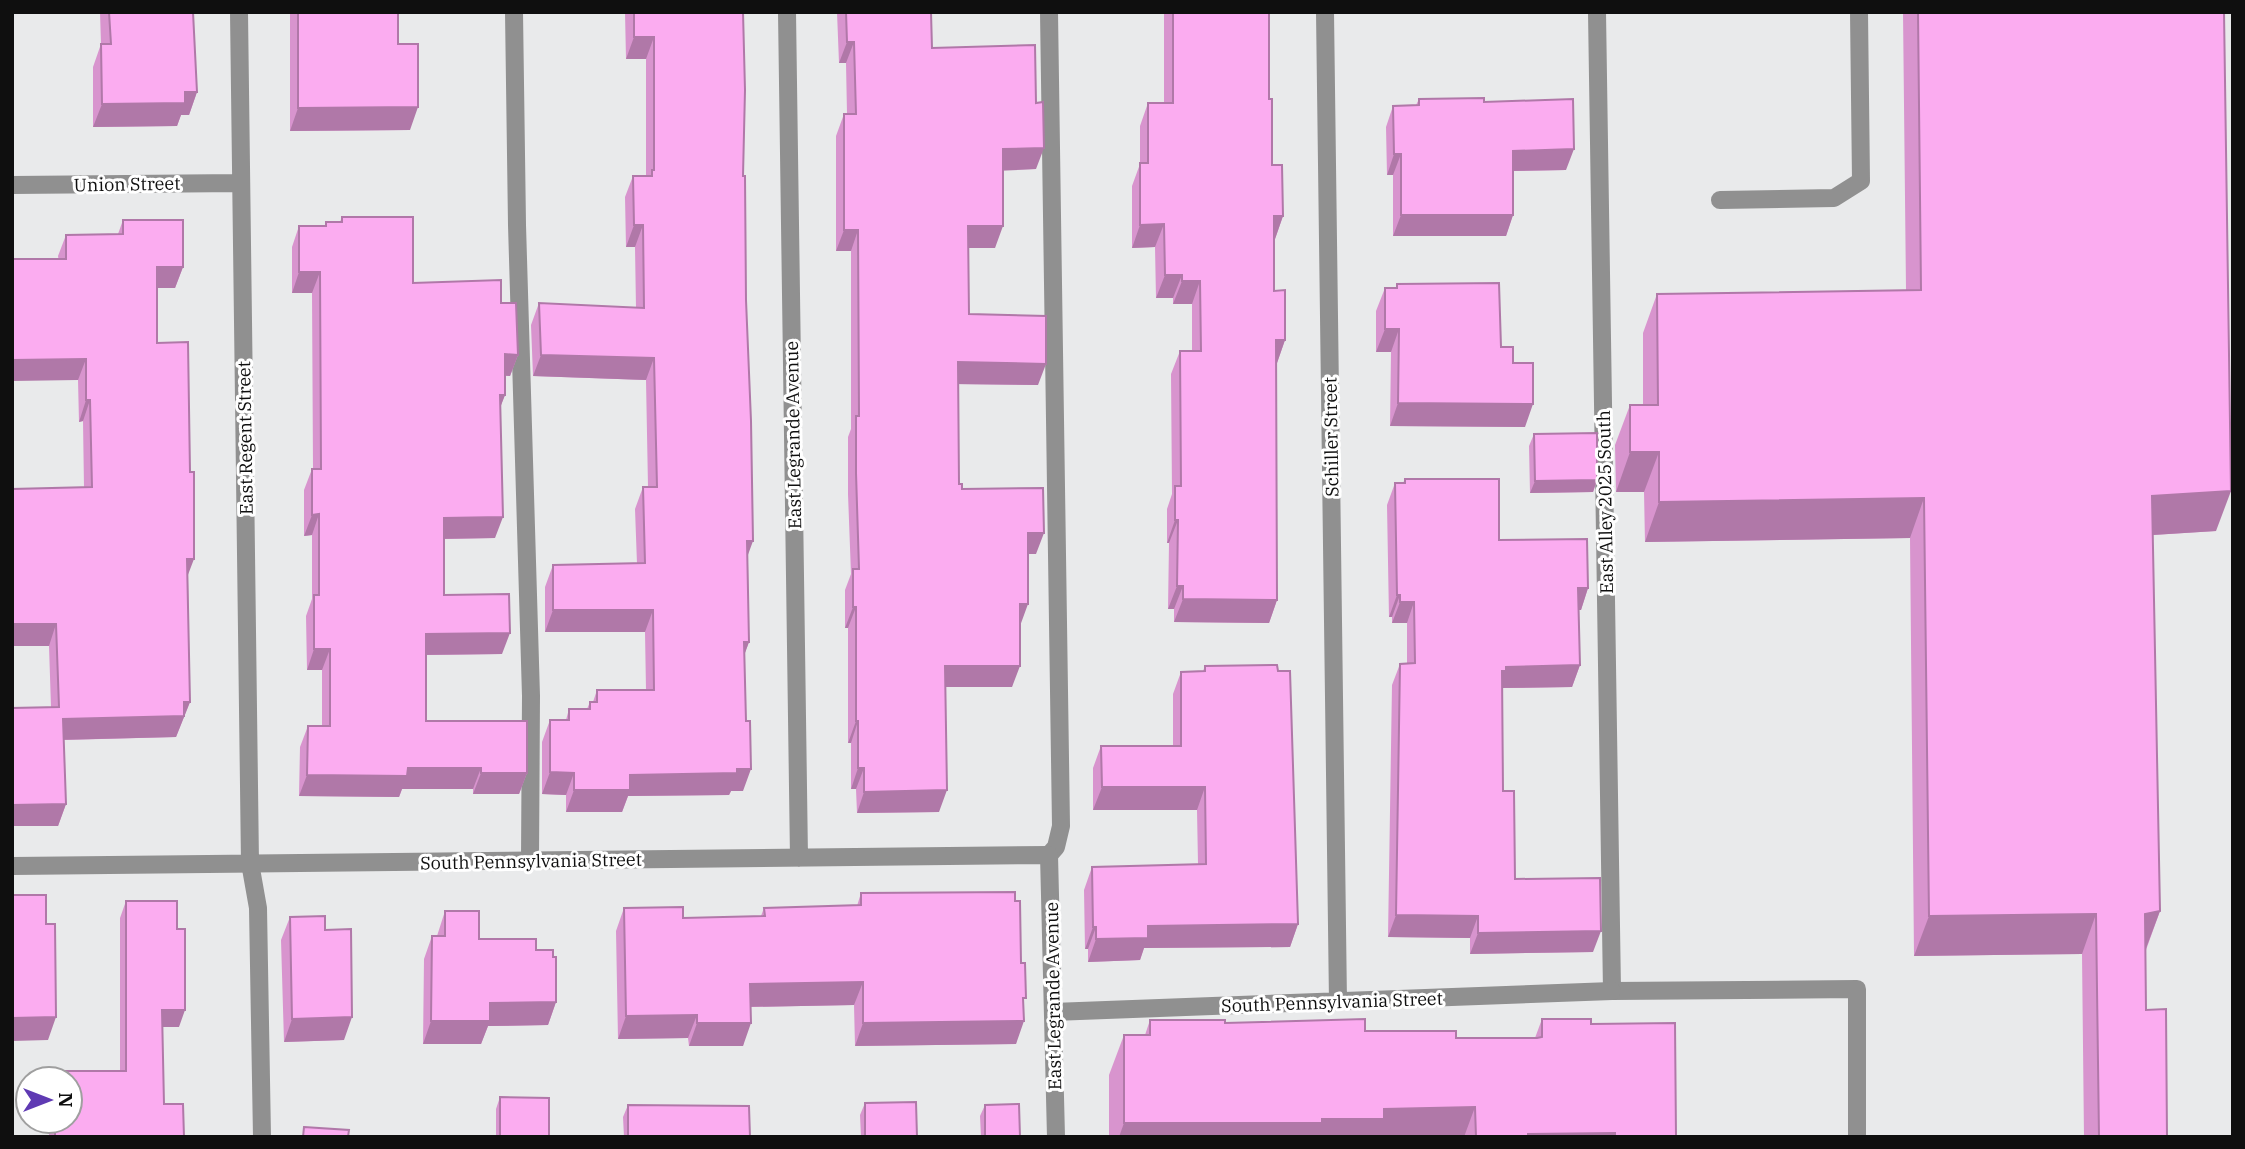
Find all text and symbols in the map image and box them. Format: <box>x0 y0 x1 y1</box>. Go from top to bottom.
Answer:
street label: Union Street <box>73 172 181 196</box>
street label: East Legrande Avenue <box>780 341 806 529</box>
street label: East Regent Street <box>232 361 258 515</box>
street label: Schiller Street <box>1318 377 1344 497</box>
street label: East Alley 2025 South <box>1592 410 1618 594</box>
street label: South Pennsylvania Street <box>420 848 642 874</box>
street label: East Legrande Avenue <box>1040 902 1066 1090</box>
street label: South Pennsylvania Street <box>1221 987 1443 1017</box>
north arrow <box>14 1065 84 1135</box>
text: N <box>54 1092 78 1108</box>

